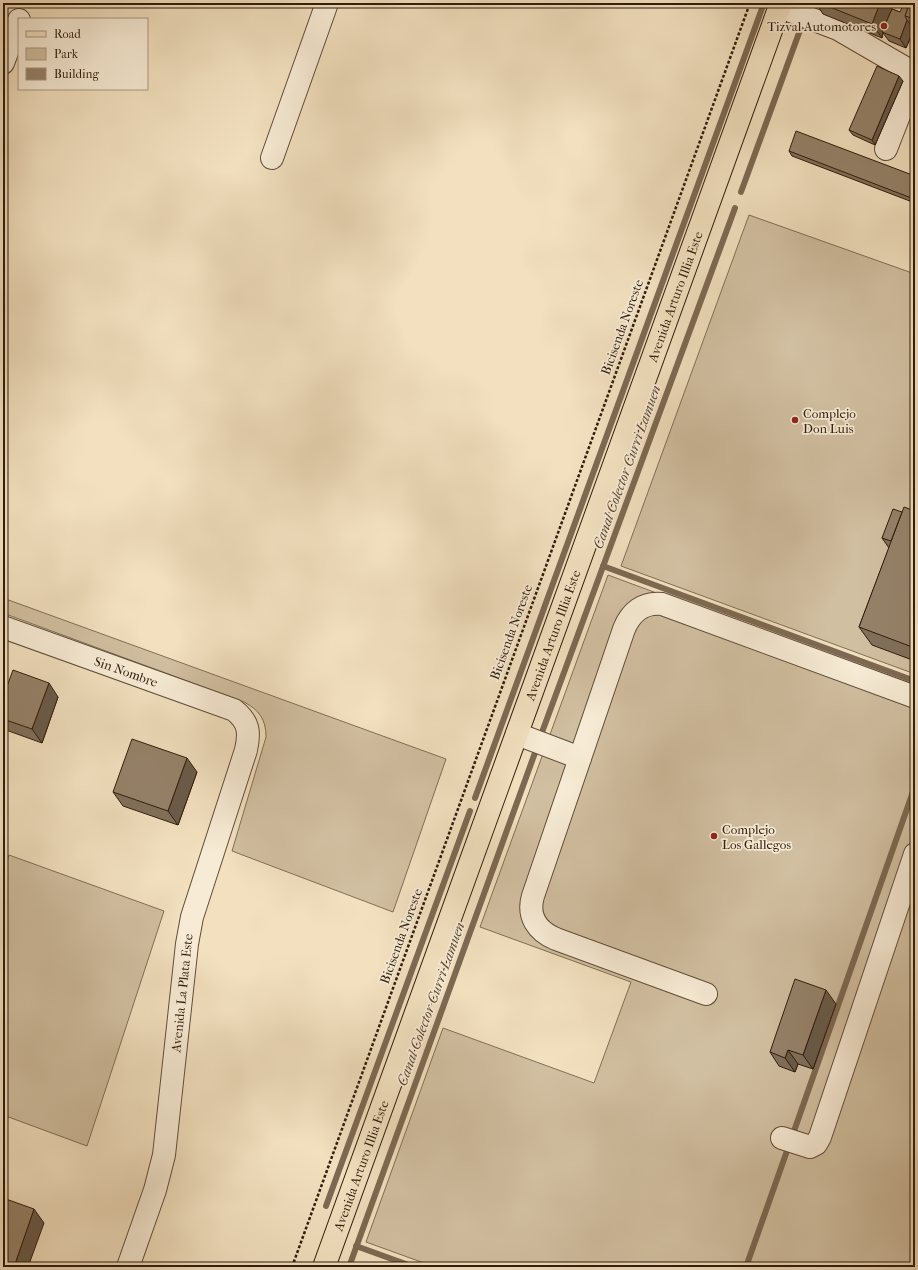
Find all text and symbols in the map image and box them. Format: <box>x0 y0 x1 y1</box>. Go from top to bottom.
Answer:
legend <box>18 18 148 90</box>
place label: Tizval Automotores <box>767 19 876 34</box>
marker: Tizval Automotores <box>879 21 889 31</box>
text: Road <box>54 27 81 41</box>
text: Park <box>54 47 79 61</box>
text: Building <box>54 67 99 81</box>
street label: Avenida Arturo Illia Este <box>644 229 706 365</box>
street label: Bicisenda Noreste <box>598 277 646 377</box>
water label: Canal Colector Curri Lamuen <box>589 383 665 551</box>
place label: Complejo Don Luis <box>803 406 856 436</box>
marker: Complejo Don Luis <box>790 415 800 425</box>
street label: Avenida Arturo Illia Este <box>522 567 583 703</box>
street label: Bicisenda Noreste <box>487 582 535 682</box>
street label: Sin Nombre <box>92 653 161 690</box>
place label: Complejo Los Gallegos <box>722 822 791 852</box>
marker: Complejo Los Gallegos <box>709 831 719 841</box>
street label: Bicisenda Noreste <box>377 886 425 986</box>
water label: Canal Colector Curri Lamuen <box>393 920 469 1088</box>
street label: Avenida La Plata Este <box>168 932 196 1054</box>
street label: Avenida Arturo Illia Este <box>330 1098 391 1234</box>

